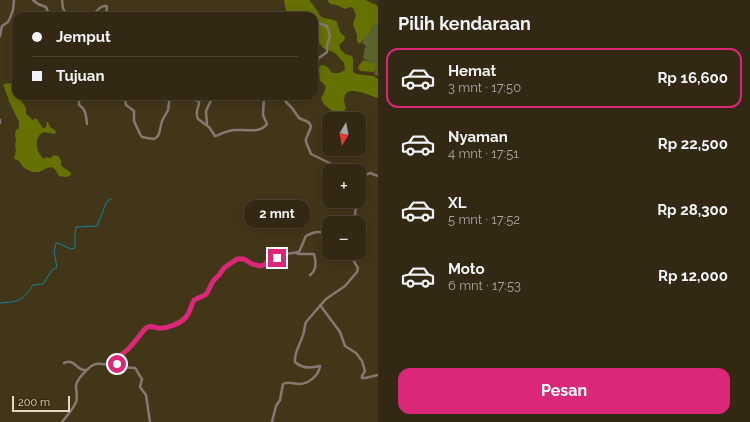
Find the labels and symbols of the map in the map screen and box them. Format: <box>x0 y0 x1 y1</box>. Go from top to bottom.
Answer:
north arrow <box>322 112 366 156</box>
callout: 2 mnt <box>244 200 310 228</box>
route end <box>268 249 286 267</box>
route start <box>108 355 126 373</box>
scale bar <box>12 394 70 413</box>

